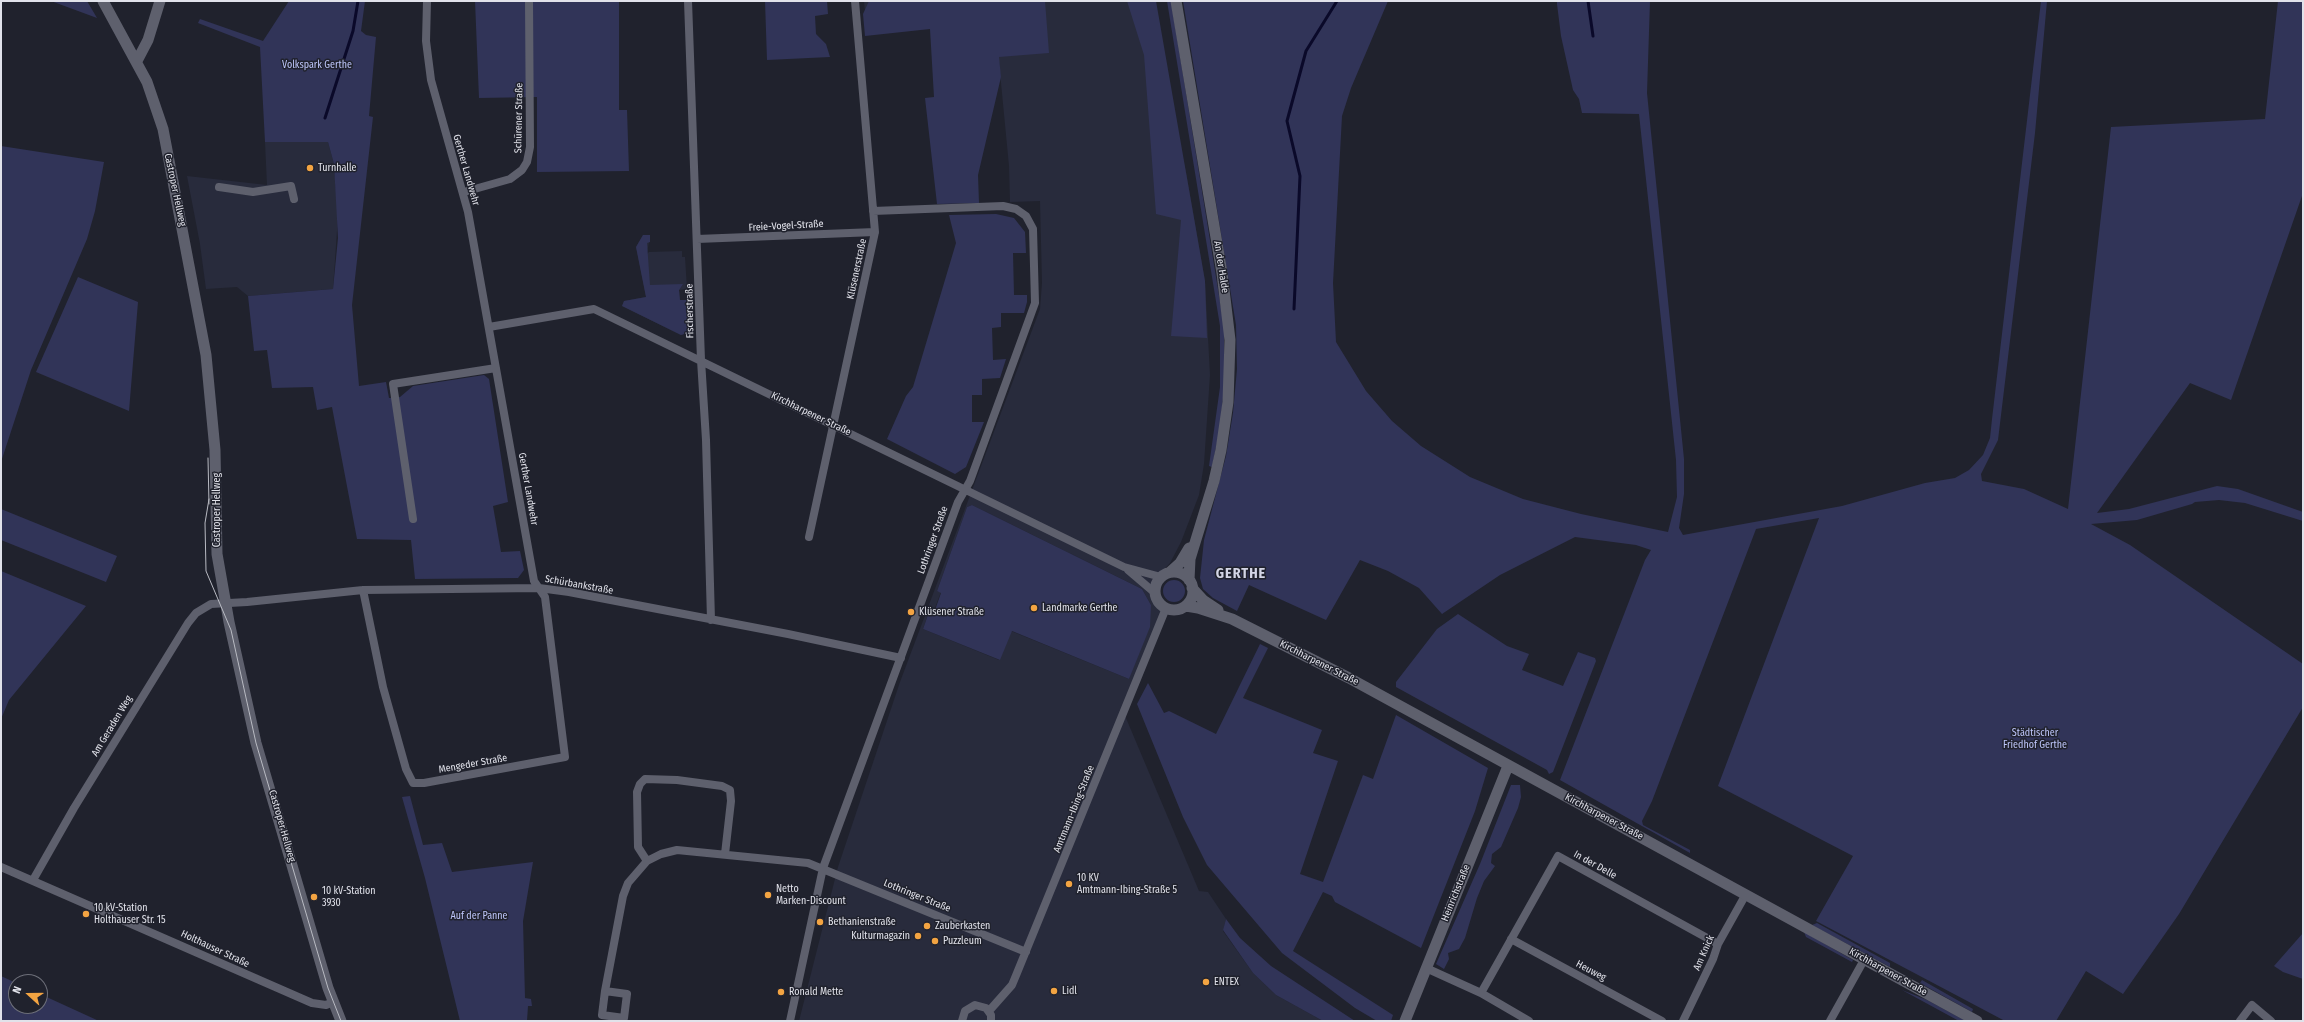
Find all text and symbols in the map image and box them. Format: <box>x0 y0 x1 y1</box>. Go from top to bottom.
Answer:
park label: Volkspark Gerthe <box>282 59 352 71</box>
street label: Schürener Straße <box>512 83 526 153</box>
street label: Gerther Landwehr <box>450 133 482 207</box>
street label: Castroper Hellweg <box>161 152 189 228</box>
place label: Turnhalle <box>318 162 356 174</box>
marker: Turnhalle <box>305 163 315 173</box>
street label: Freie-Vogel-Straße <box>748 218 824 234</box>
street label: Klüsenerstraße <box>845 238 869 300</box>
street label: An der Halde <box>1211 240 1231 294</box>
street label: Fischerstraße <box>684 284 696 338</box>
street label: Kirchharpener Straße <box>769 390 853 438</box>
street label: Gerther Landwehr <box>516 452 540 526</box>
street label: Castroper Hellweg <box>211 473 223 547</box>
street label: Lothringer Straße <box>915 504 951 576</box>
district label: GERTHE <box>1216 566 1266 582</box>
street label: Schürbankstraße <box>544 573 614 597</box>
place label: Landmarke Gerthe <box>1042 602 1117 614</box>
marker: Landmarke Gerthe <box>1029 603 1039 613</box>
place label: Klüsener Straße <box>919 606 984 618</box>
marker: Klüsener Straße <box>906 607 916 617</box>
street label: Kirchharpener Straße <box>1277 638 1361 688</box>
street label: Am Geraden Weg <box>89 693 135 759</box>
park label: Städtischer Friedhof Gerthe <box>2003 727 2067 750</box>
street label: Mengeder Straße <box>438 752 508 776</box>
street label: Amtmann-Ibing-Straße <box>1051 764 1097 854</box>
street label: Castroper Hellweg <box>266 789 298 863</box>
street label: Kirchharpener Straße <box>1563 791 1645 843</box>
street label: In der Delle <box>1571 848 1619 882</box>
street label: Heinrichstraße <box>1439 863 1473 923</box>
place label: 10 KV Amtmann-Ibing-Straße 5 <box>1077 872 1177 896</box>
street label: Lothringer Straße <box>882 877 952 915</box>
marker: 10 KV Amtmann-Ibing-Straße 5 <box>1064 879 1074 889</box>
place label: Netto Marken-Discount <box>776 883 846 906</box>
place label: 10 kV-Station 3930 <box>322 885 376 908</box>
marker: Netto Marken-Discount <box>763 890 773 900</box>
marker: 10 kV-Station 3930 <box>309 892 319 902</box>
place label: 10 kV-Station Holthauser Str. 15 <box>94 902 166 926</box>
marker: 10 kV-Station Holthauser Str. 15 <box>81 909 91 919</box>
park label: Auf der Panne <box>450 910 508 922</box>
place label: Bethanienstraße <box>828 916 896 928</box>
marker: Bethanienstraße <box>815 917 825 927</box>
place label: Zauberkasten <box>935 920 990 932</box>
marker: Zauberkasten <box>922 921 932 931</box>
street label: Holthauser Straße <box>179 928 251 970</box>
place label: Kulturmagazin <box>851 930 910 942</box>
marker: Kulturmagazin <box>913 931 923 941</box>
street label: Am Knick <box>1691 934 1717 972</box>
place label: Puzzleum <box>943 935 982 947</box>
marker: Puzzleum <box>930 936 940 946</box>
street label: Kirchharpener Straße <box>1847 946 1929 998</box>
street label: Heuweg <box>1574 958 1608 984</box>
north arrow <box>8 974 48 1014</box>
place label: ENTEX <box>1214 976 1239 988</box>
marker: ENTEX <box>1201 977 1211 987</box>
text: N <box>10 984 25 995</box>
place label: Lidl <box>1062 985 1077 997</box>
place label: Ronald Mette <box>789 986 843 998</box>
marker: Lidl <box>1049 986 1059 996</box>
marker: Ronald Mette <box>776 987 786 997</box>

